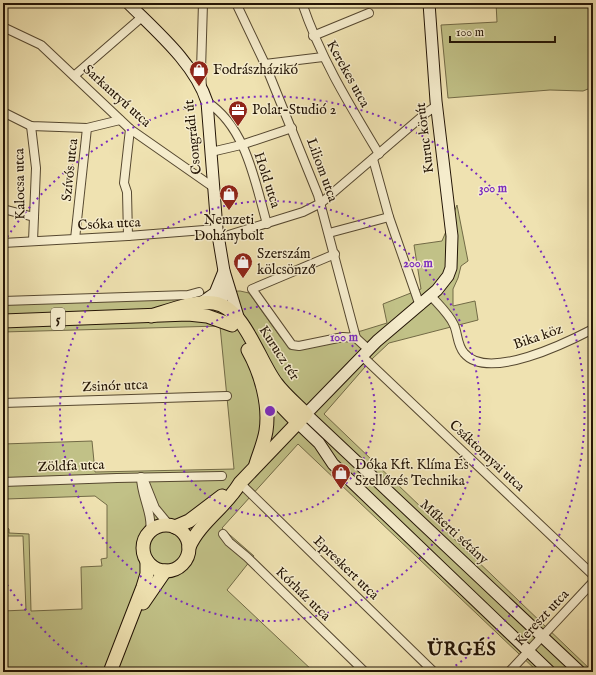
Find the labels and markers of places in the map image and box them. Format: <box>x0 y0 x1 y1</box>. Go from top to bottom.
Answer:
shop icon: Fodrászházikó <box>188 59 210 87</box>
place label: Fodrászházikó <box>213 61 298 79</box>
office icon: Polar-Studió 2 <box>227 99 249 127</box>
place label: Polar-Studió 2 <box>252 101 337 119</box>
shop icon: Nemzeti Dohánybolt <box>218 183 240 211</box>
place label: Nemzeti Dohánybolt <box>194 211 264 245</box>
place label: Szerszám kölcsönző <box>257 245 316 279</box>
shop icon: Szerszám kölcsönző <box>232 251 254 279</box>
centre of rings <box>263 404 277 418</box>
place label: Dóka Kft. Klíma És Szellőzés Technika <box>355 455 469 490</box>
shop icon: Dóka Kft. Klíma És Szellőzés Technika <box>330 462 352 490</box>

